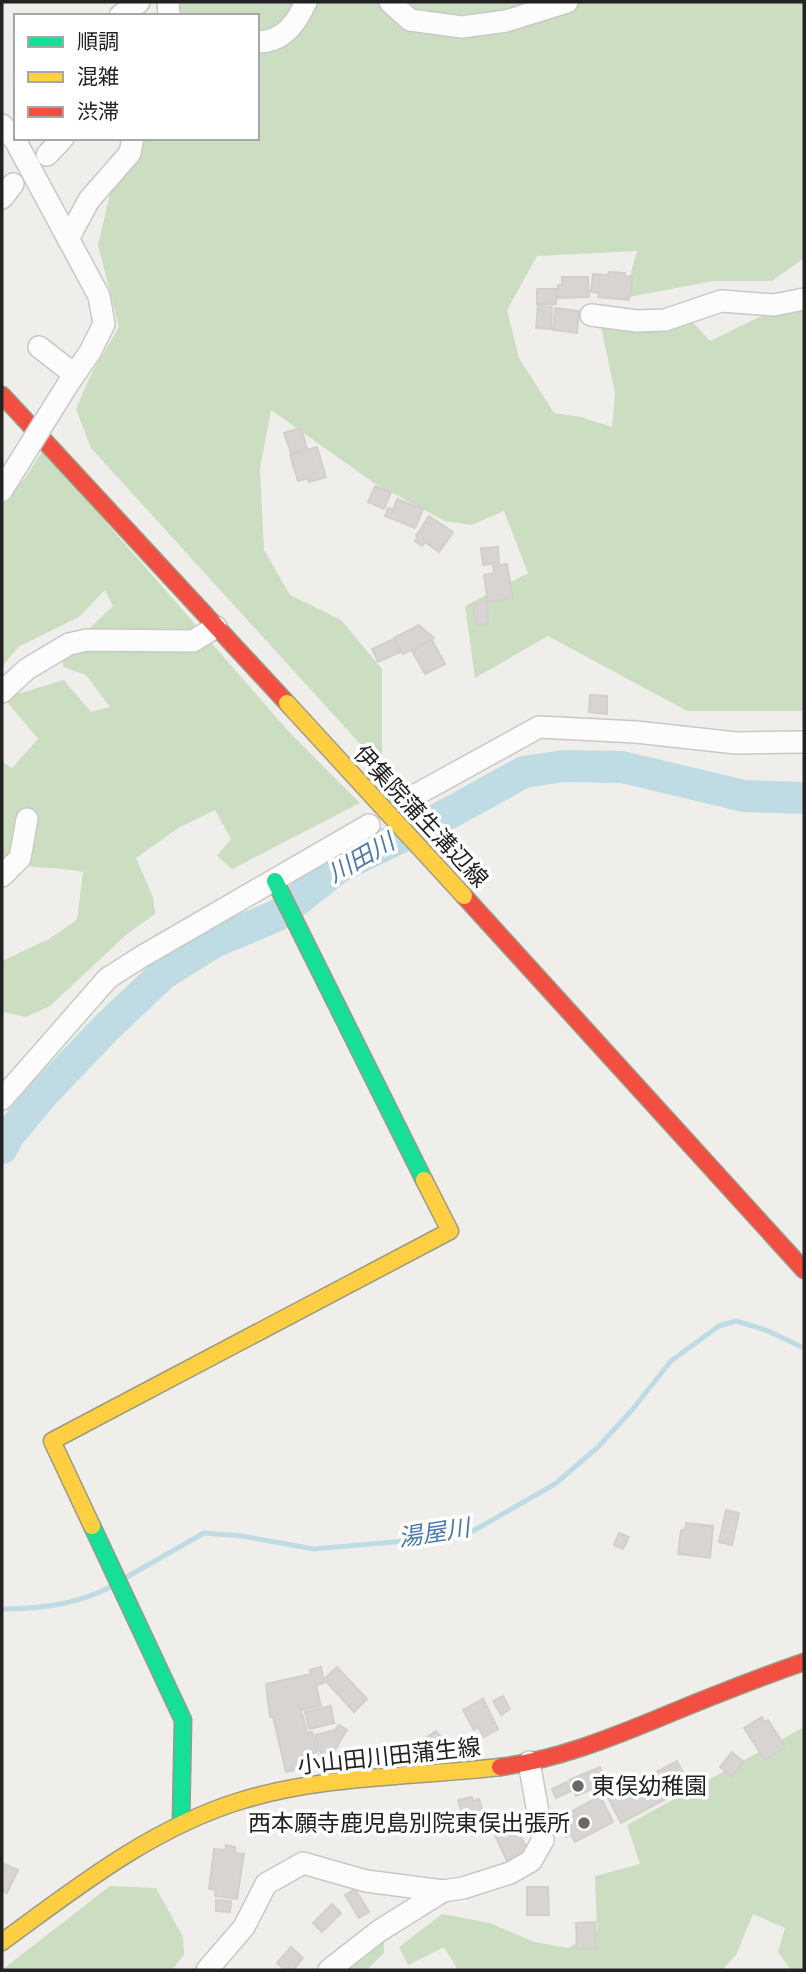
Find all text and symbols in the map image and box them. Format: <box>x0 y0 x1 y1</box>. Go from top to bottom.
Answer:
legend <box>14 14 259 140</box>
text: 順調 <box>77 29 119 54</box>
text: 混雑 <box>77 64 119 89</box>
text: 渋滞 <box>77 99 119 124</box>
street label: 伊集院蒲生溝辺線 <box>348 739 494 893</box>
water label: 川田川 <box>322 826 402 888</box>
water label: 湯屋川 <box>396 1512 475 1552</box>
street label: 小山田川田蒲生線 <box>296 1732 482 1780</box>
place label: 東俣幼稚園 <box>592 1772 707 1800</box>
marker: 東俣幼稚園 <box>570 1778 586 1794</box>
place label: 西本願寺鹿児島別院東俣出張所 <box>248 1809 570 1837</box>
marker: 西本願寺鹿児島別院東俣出張所 <box>576 1815 592 1831</box>

